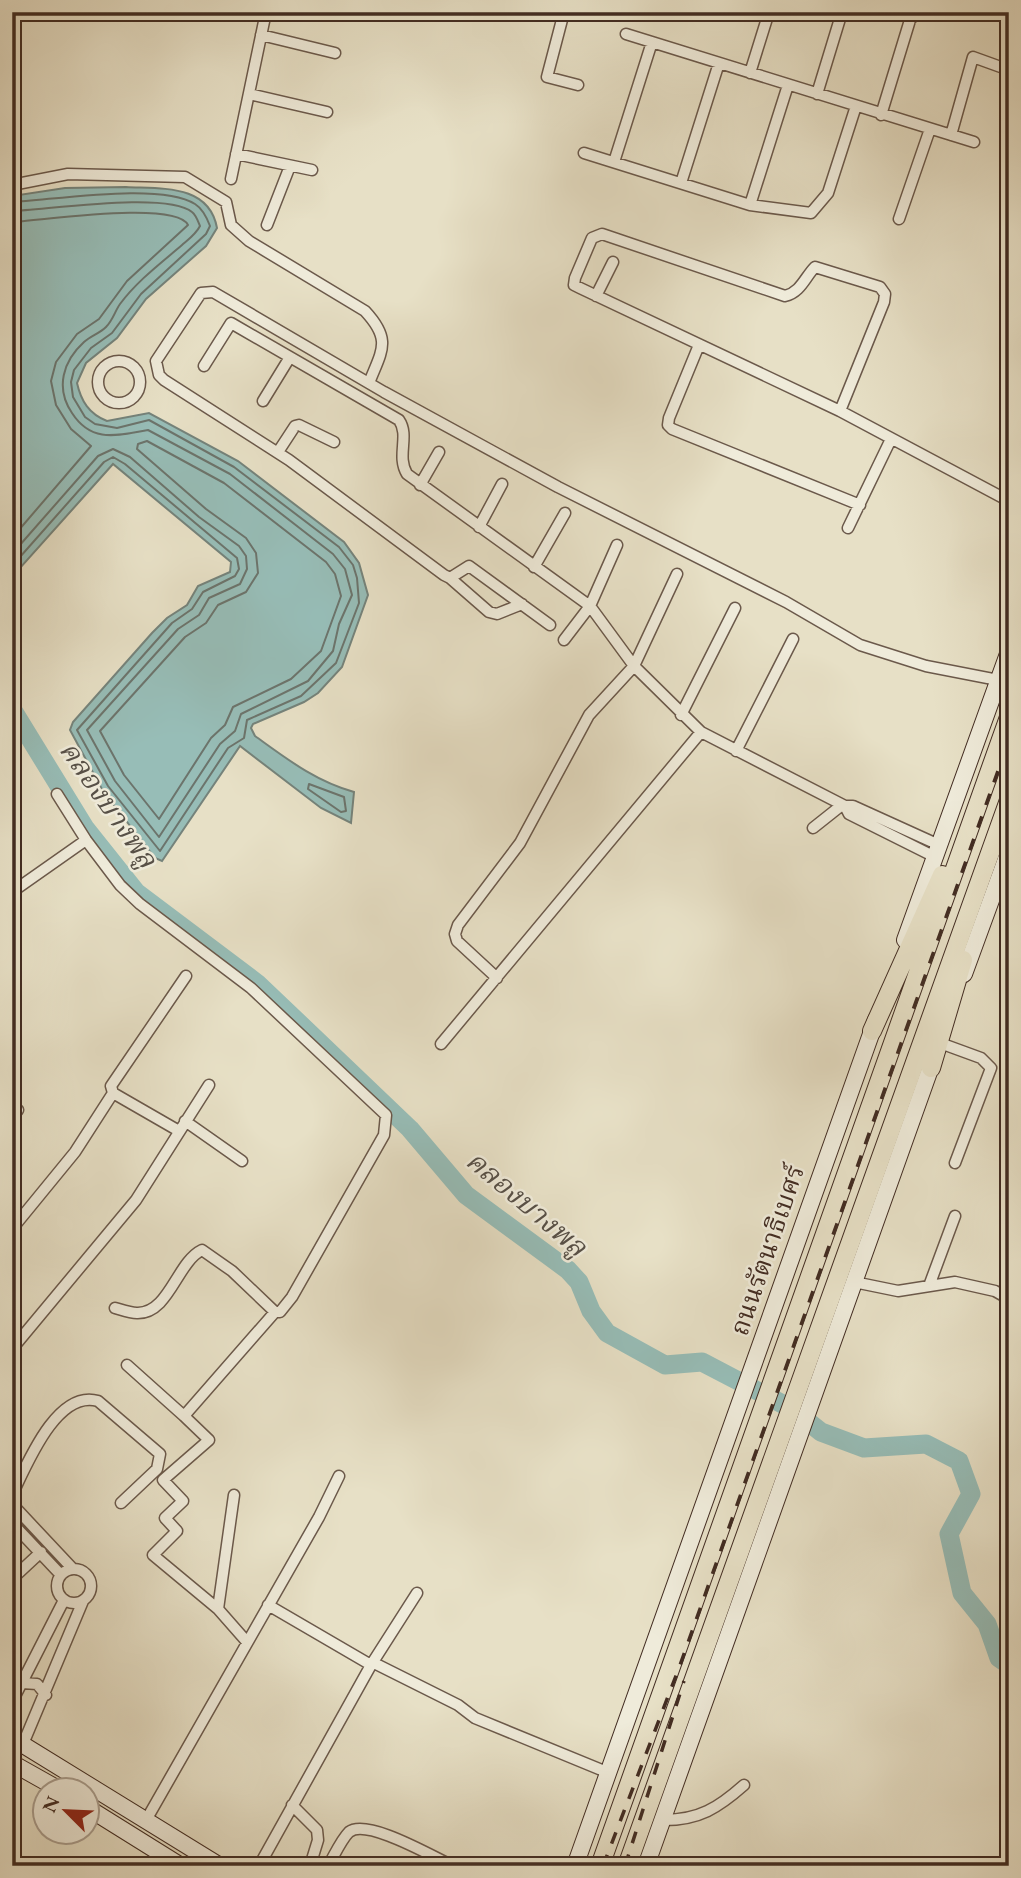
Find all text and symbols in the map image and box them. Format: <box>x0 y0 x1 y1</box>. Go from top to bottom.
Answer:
water label: คลองบางพลู <box>51 733 167 876</box>
water label: คลองบางพลู <box>458 1142 596 1266</box>
street label: ถนนรัตนาธิเบศร์ <box>722 1160 812 1340</box>
north arrow <box>32 1776 102 1846</box>
text: N <box>36 1792 66 1816</box>

